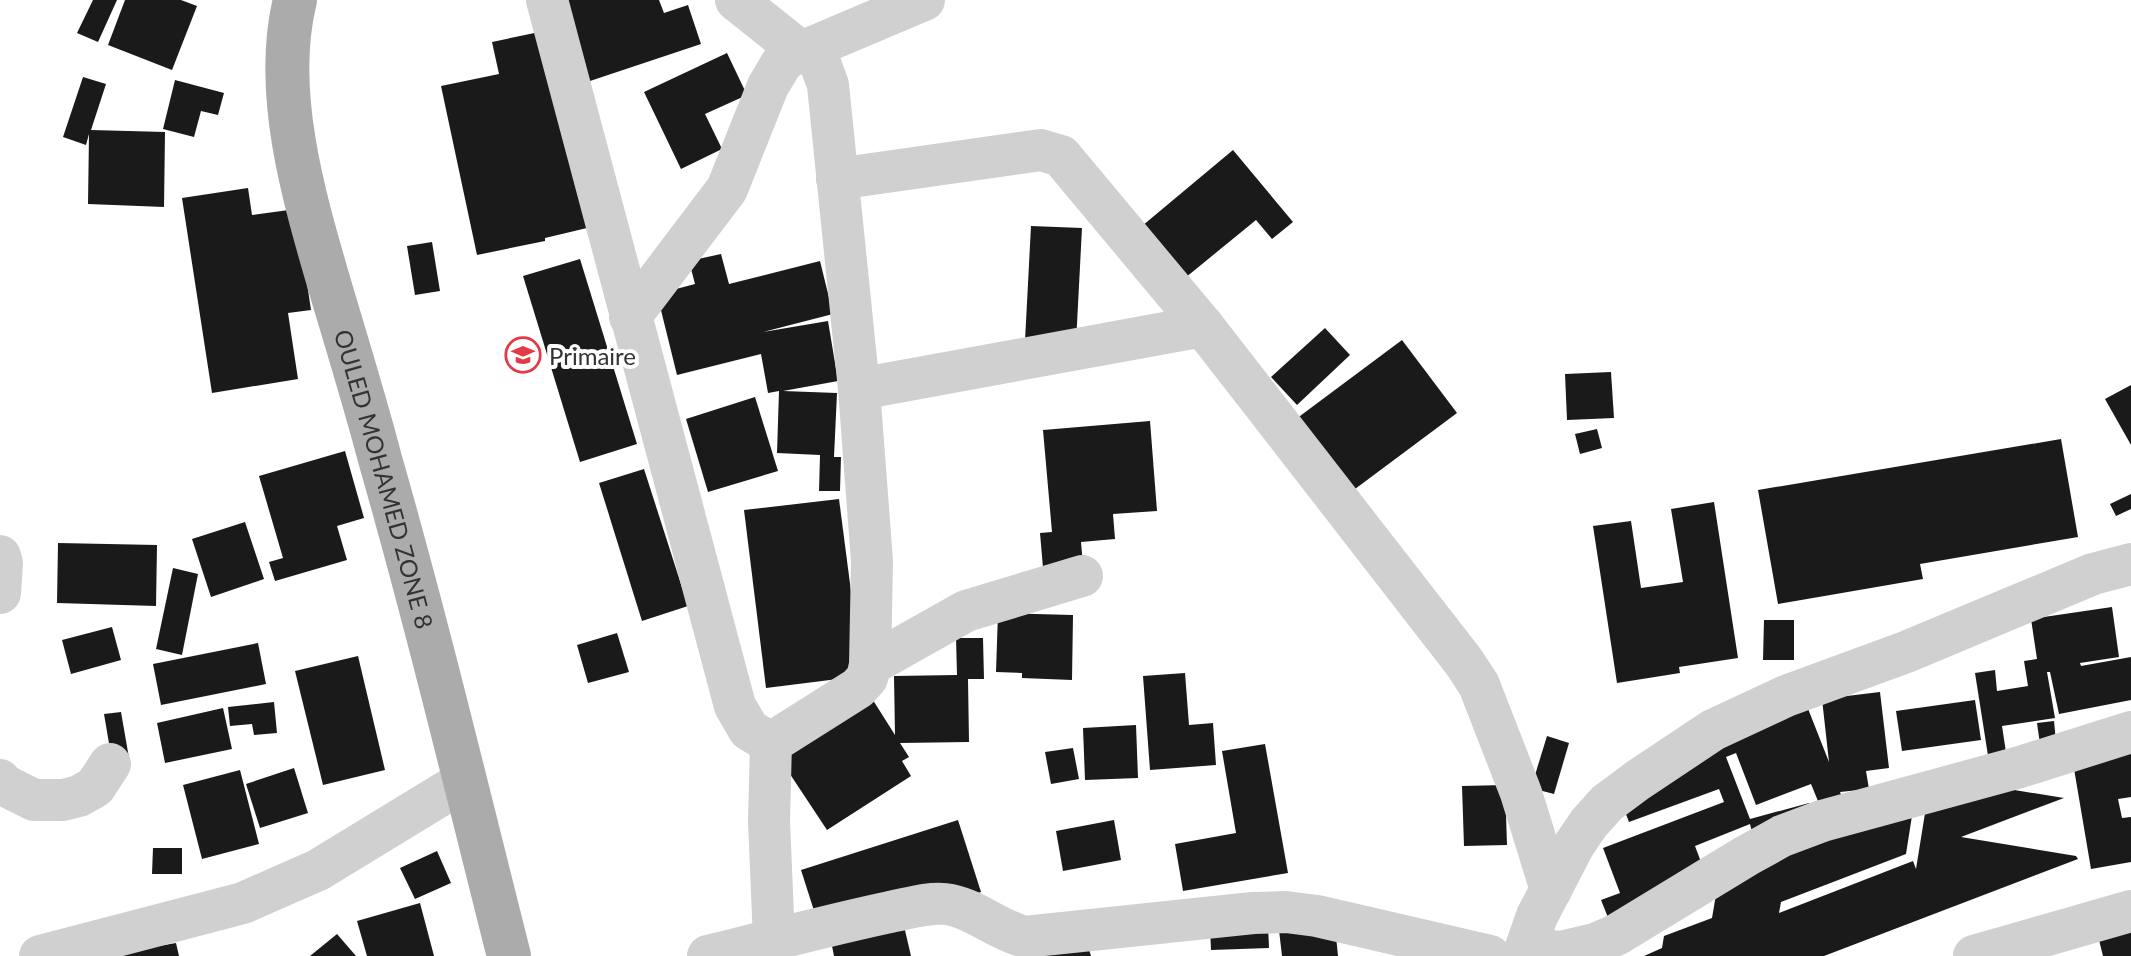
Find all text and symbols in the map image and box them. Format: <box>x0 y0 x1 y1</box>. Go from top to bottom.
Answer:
street label: OULED MOHAMED ZONE 8 <box>329 326 440 632</box>
school or university icon: Primaire <box>504 336 542 374</box>
place label: Primaire <box>549 341 636 370</box>

